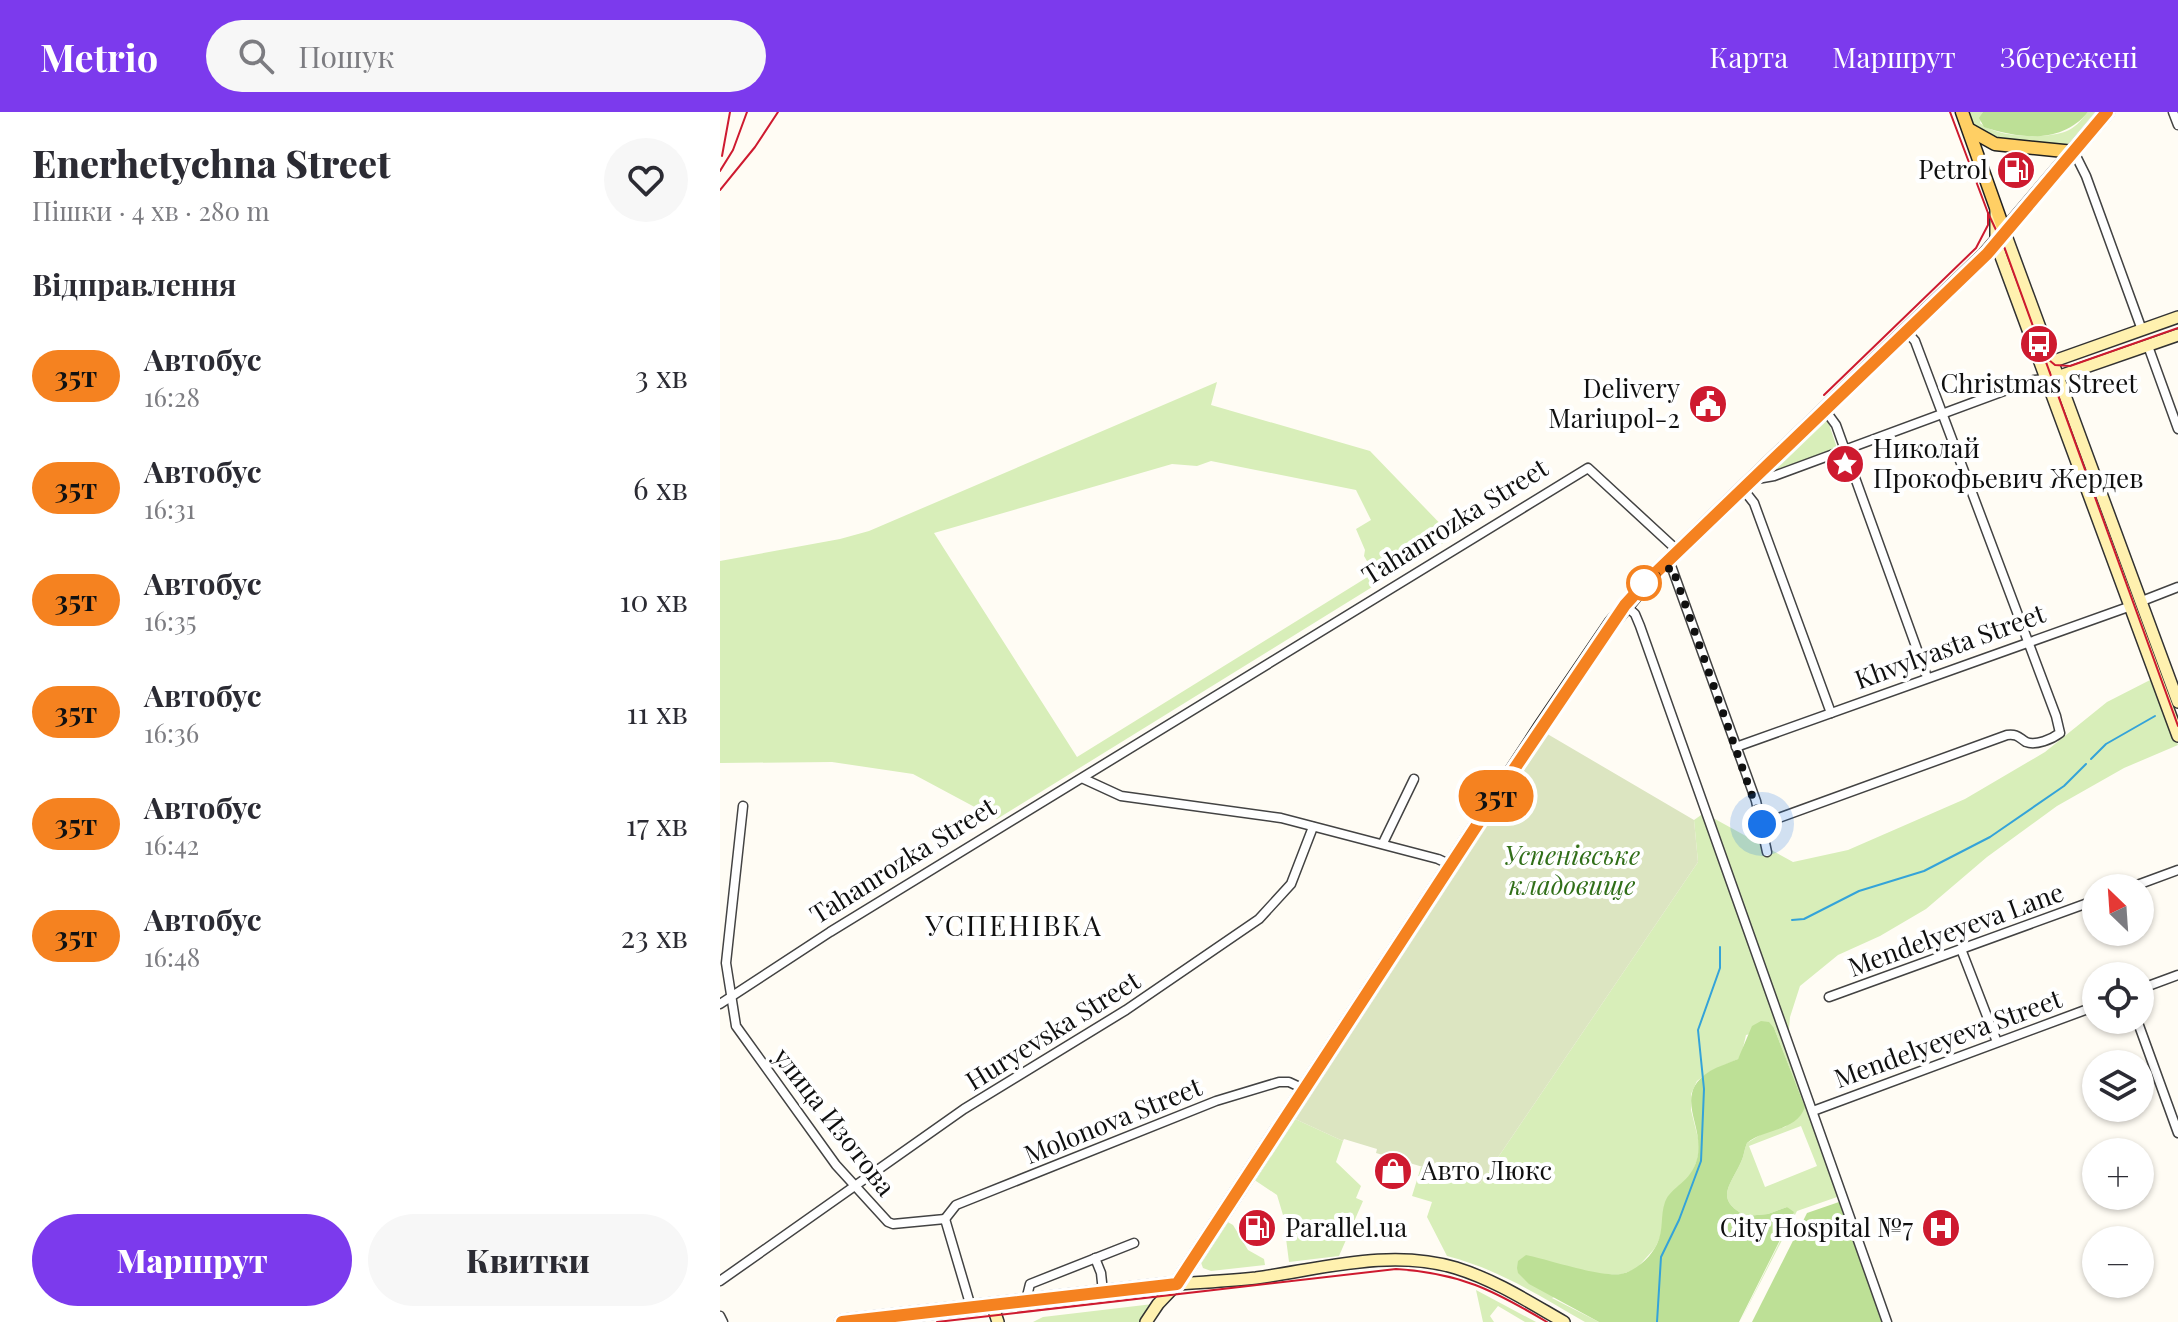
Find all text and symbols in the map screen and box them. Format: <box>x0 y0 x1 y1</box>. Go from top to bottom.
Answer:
search box <box>206 20 766 92</box>
text: Metrio <box>40 31 158 82</box>
icon: search <box>234 34 278 78</box>
text: Пошук <box>298 36 394 76</box>
text: Карта <box>1710 38 1788 75</box>
text: Маршрут <box>1832 38 1956 75</box>
text: Збережені <box>2000 38 2138 75</box>
text: Enerhetychna Street <box>32 137 390 188</box>
button: heart <box>604 138 688 222</box>
fuel station icon: Petrol <box>1995 149 2037 191</box>
place label: Petrol <box>1918 151 1988 186</box>
text: Пішки · 4 хв · 280 m <box>32 193 270 228</box>
text: Відправлення <box>32 264 237 304</box>
bus stop icon: Christmas Street <box>2018 323 2060 365</box>
text: Автобус <box>144 339 262 379</box>
text: 3 хв <box>635 356 688 396</box>
text: 35т <box>55 357 97 394</box>
place label: Christmas Street <box>1940 365 2138 400</box>
place label: Delivery Mariupol-2 <box>1548 370 1680 435</box>
text: 16:28 <box>144 379 200 414</box>
public building icon: Delivery Mariupol-2 <box>1687 383 1729 425</box>
place label: Николай Прокофьевич Жердев <box>1873 430 2143 495</box>
place icon: Николай Прокофьевич Жердев <box>1824 443 1866 485</box>
street label: Tahanrozka Street <box>1355 449 1555 592</box>
text: Автобус <box>144 451 262 491</box>
text: 6 хв <box>633 468 688 508</box>
text: 35т <box>55 469 97 506</box>
text: 16:31 <box>144 491 195 526</box>
text: Автобус <box>144 563 262 603</box>
unlabelled marker <box>1627 566 1661 600</box>
text: 10 хв <box>619 580 688 620</box>
text: 35т <box>55 581 97 618</box>
street label: Khvylyasta Street <box>1849 595 2050 696</box>
text: 16:35 <box>144 603 197 638</box>
text: Автобус <box>144 675 262 715</box>
text: 11 хв <box>626 692 688 732</box>
text: 35т <box>55 693 97 730</box>
text: 16:36 <box>144 715 199 750</box>
line badge: 35т <box>1450 770 1542 822</box>
text: 35т <box>1475 777 1517 814</box>
text: Автобус <box>144 787 262 827</box>
street label: Tahanrozka Street <box>803 788 1003 931</box>
text: 17 хв <box>626 804 688 844</box>
your location <box>1742 804 1782 844</box>
text: 35т <box>55 805 97 842</box>
text: 16:42 <box>144 827 199 862</box>
park label: Успенівське кладовище <box>1504 837 1640 902</box>
street label: Mendelyeyeva Lane <box>1843 873 2068 984</box>
north arrow <box>2082 874 2154 946</box>
map controls <box>2082 874 2154 1298</box>
text: Автобус <box>144 899 262 939</box>
district label: УСПЕНІВКА <box>924 906 1103 943</box>
text: 23 хв <box>621 916 688 956</box>
text: 35т <box>55 917 97 954</box>
text: 16:48 <box>144 939 200 974</box>
street label: Huryevska Street <box>959 962 1147 1097</box>
button: locate <box>2082 962 2154 1034</box>
street label: Mendelyeyeva Street <box>1829 980 2067 1095</box>
street label: улица Изотова <box>766 1039 904 1202</box>
button: layers <box>2082 1050 2154 1122</box>
street label: Molonova Street <box>1018 1068 1207 1171</box>
button: + <box>2082 1138 2154 1210</box>
shop icon: Авто Люкс <box>1372 1150 1414 1192</box>
place label: Авто Люкс <box>1420 1152 1552 1187</box>
fuel station icon: Parallel.ua <box>1236 1207 1278 1249</box>
hospital icon: City Hospital №7 <box>1920 1207 1962 1249</box>
place label: Parallel.ua <box>1285 1209 1407 1244</box>
place label: City Hospital №7 <box>1720 1209 1913 1244</box>
button: Маршрут <box>32 1214 352 1306</box>
button: Квитки <box>368 1214 688 1306</box>
button: − <box>2082 1226 2154 1298</box>

